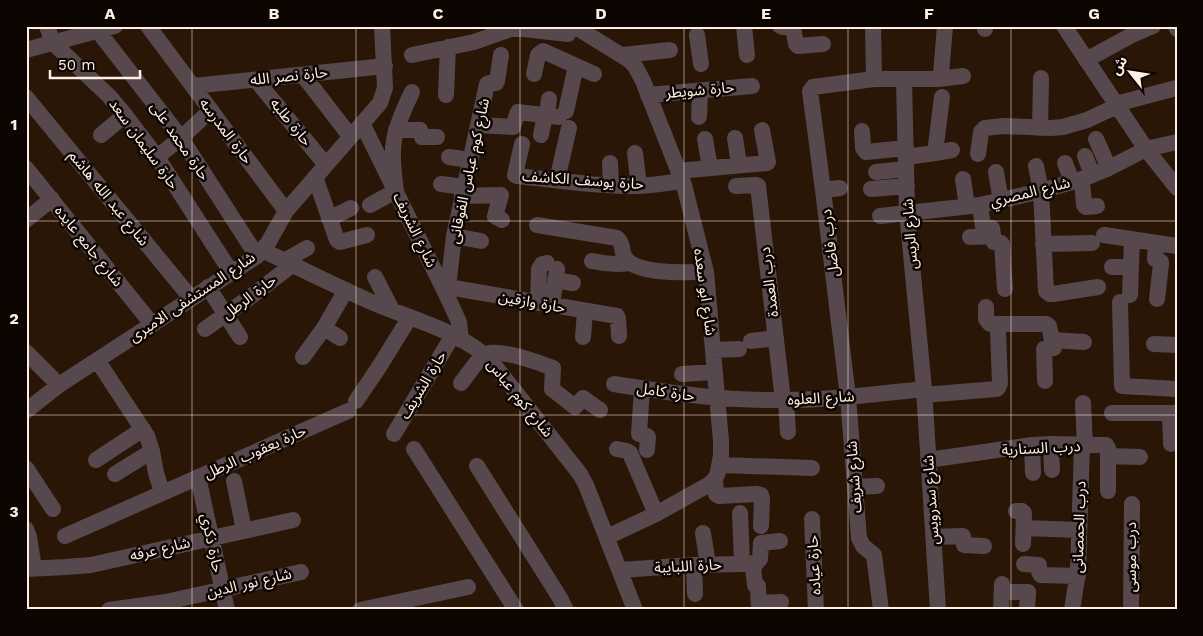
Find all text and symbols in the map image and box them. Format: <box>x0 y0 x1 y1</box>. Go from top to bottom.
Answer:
text: A <box>105 4 116 23</box>
text: B <box>269 4 280 23</box>
text: C <box>433 4 444 23</box>
text: D <box>595 4 607 23</box>
text: E <box>761 4 771 23</box>
text: F <box>924 4 934 23</box>
text: G <box>1088 4 1100 23</box>
scale bar <box>50 48 140 80</box>
north arrow <box>1106 48 1156 98</box>
text: ش <box>1107 53 1130 78</box>
text: 50 m <box>58 56 95 74</box>
street label: حارة نصر الله <box>249 63 329 89</box>
street label: حارة شويطر <box>664 78 735 102</box>
street label: حارة طلبه <box>266 94 316 150</box>
street label: حارة سليمان سعد <box>105 95 183 193</box>
street label: حارة المدرسه <box>195 95 257 167</box>
street label: شارع كوم عباس الفوقانى <box>445 96 496 246</box>
street label: حارة محمد على <box>146 98 214 184</box>
text: 1 <box>11 115 17 134</box>
street label: شارع عبد الله هاشم <box>63 147 153 251</box>
street label: حارة يوسف الكاشف <box>522 167 645 193</box>
street label: شارع المصري <box>988 173 1073 214</box>
street label: شارع الشريف <box>386 190 441 272</box>
street label: شارع الريس <box>899 198 924 270</box>
street label: شارع جامع عايده <box>49 202 127 292</box>
street label: درب فاضل <box>817 208 843 278</box>
street label: درب العمدة <box>756 246 782 318</box>
street label: شارع ابو سعده <box>687 247 720 337</box>
street label: شارع المستشفى الاميرى <box>126 248 260 348</box>
street label: حارة الرطل <box>218 271 280 323</box>
street label: حارة وازقين <box>497 287 567 317</box>
text: 2 <box>9 309 19 328</box>
street label: حارة الشريف <box>396 348 450 422</box>
street label: شارع كوم عباس <box>481 355 557 443</box>
street label: حارة كامل <box>636 379 696 405</box>
street label: شارع العلوه <box>787 387 855 412</box>
street label: حارة يعقوب الرطل <box>201 421 309 483</box>
street label: درب السنارية <box>1001 437 1081 459</box>
street label: شارع شريف <box>842 440 869 514</box>
street label: شارع سدرويس <box>919 454 946 545</box>
street label: درب الحمصانى <box>1068 481 1090 573</box>
text: 3 <box>9 502 19 521</box>
street label: حارة ذكري <box>195 512 227 575</box>
street label: درب موسى <box>1122 522 1140 592</box>
street label: شارع عرفه <box>128 533 193 568</box>
street label: حارة عياده <box>803 534 825 595</box>
street label: حارة اللبايبة <box>654 555 722 577</box>
street label: شارع نور الدين <box>205 564 294 604</box>

